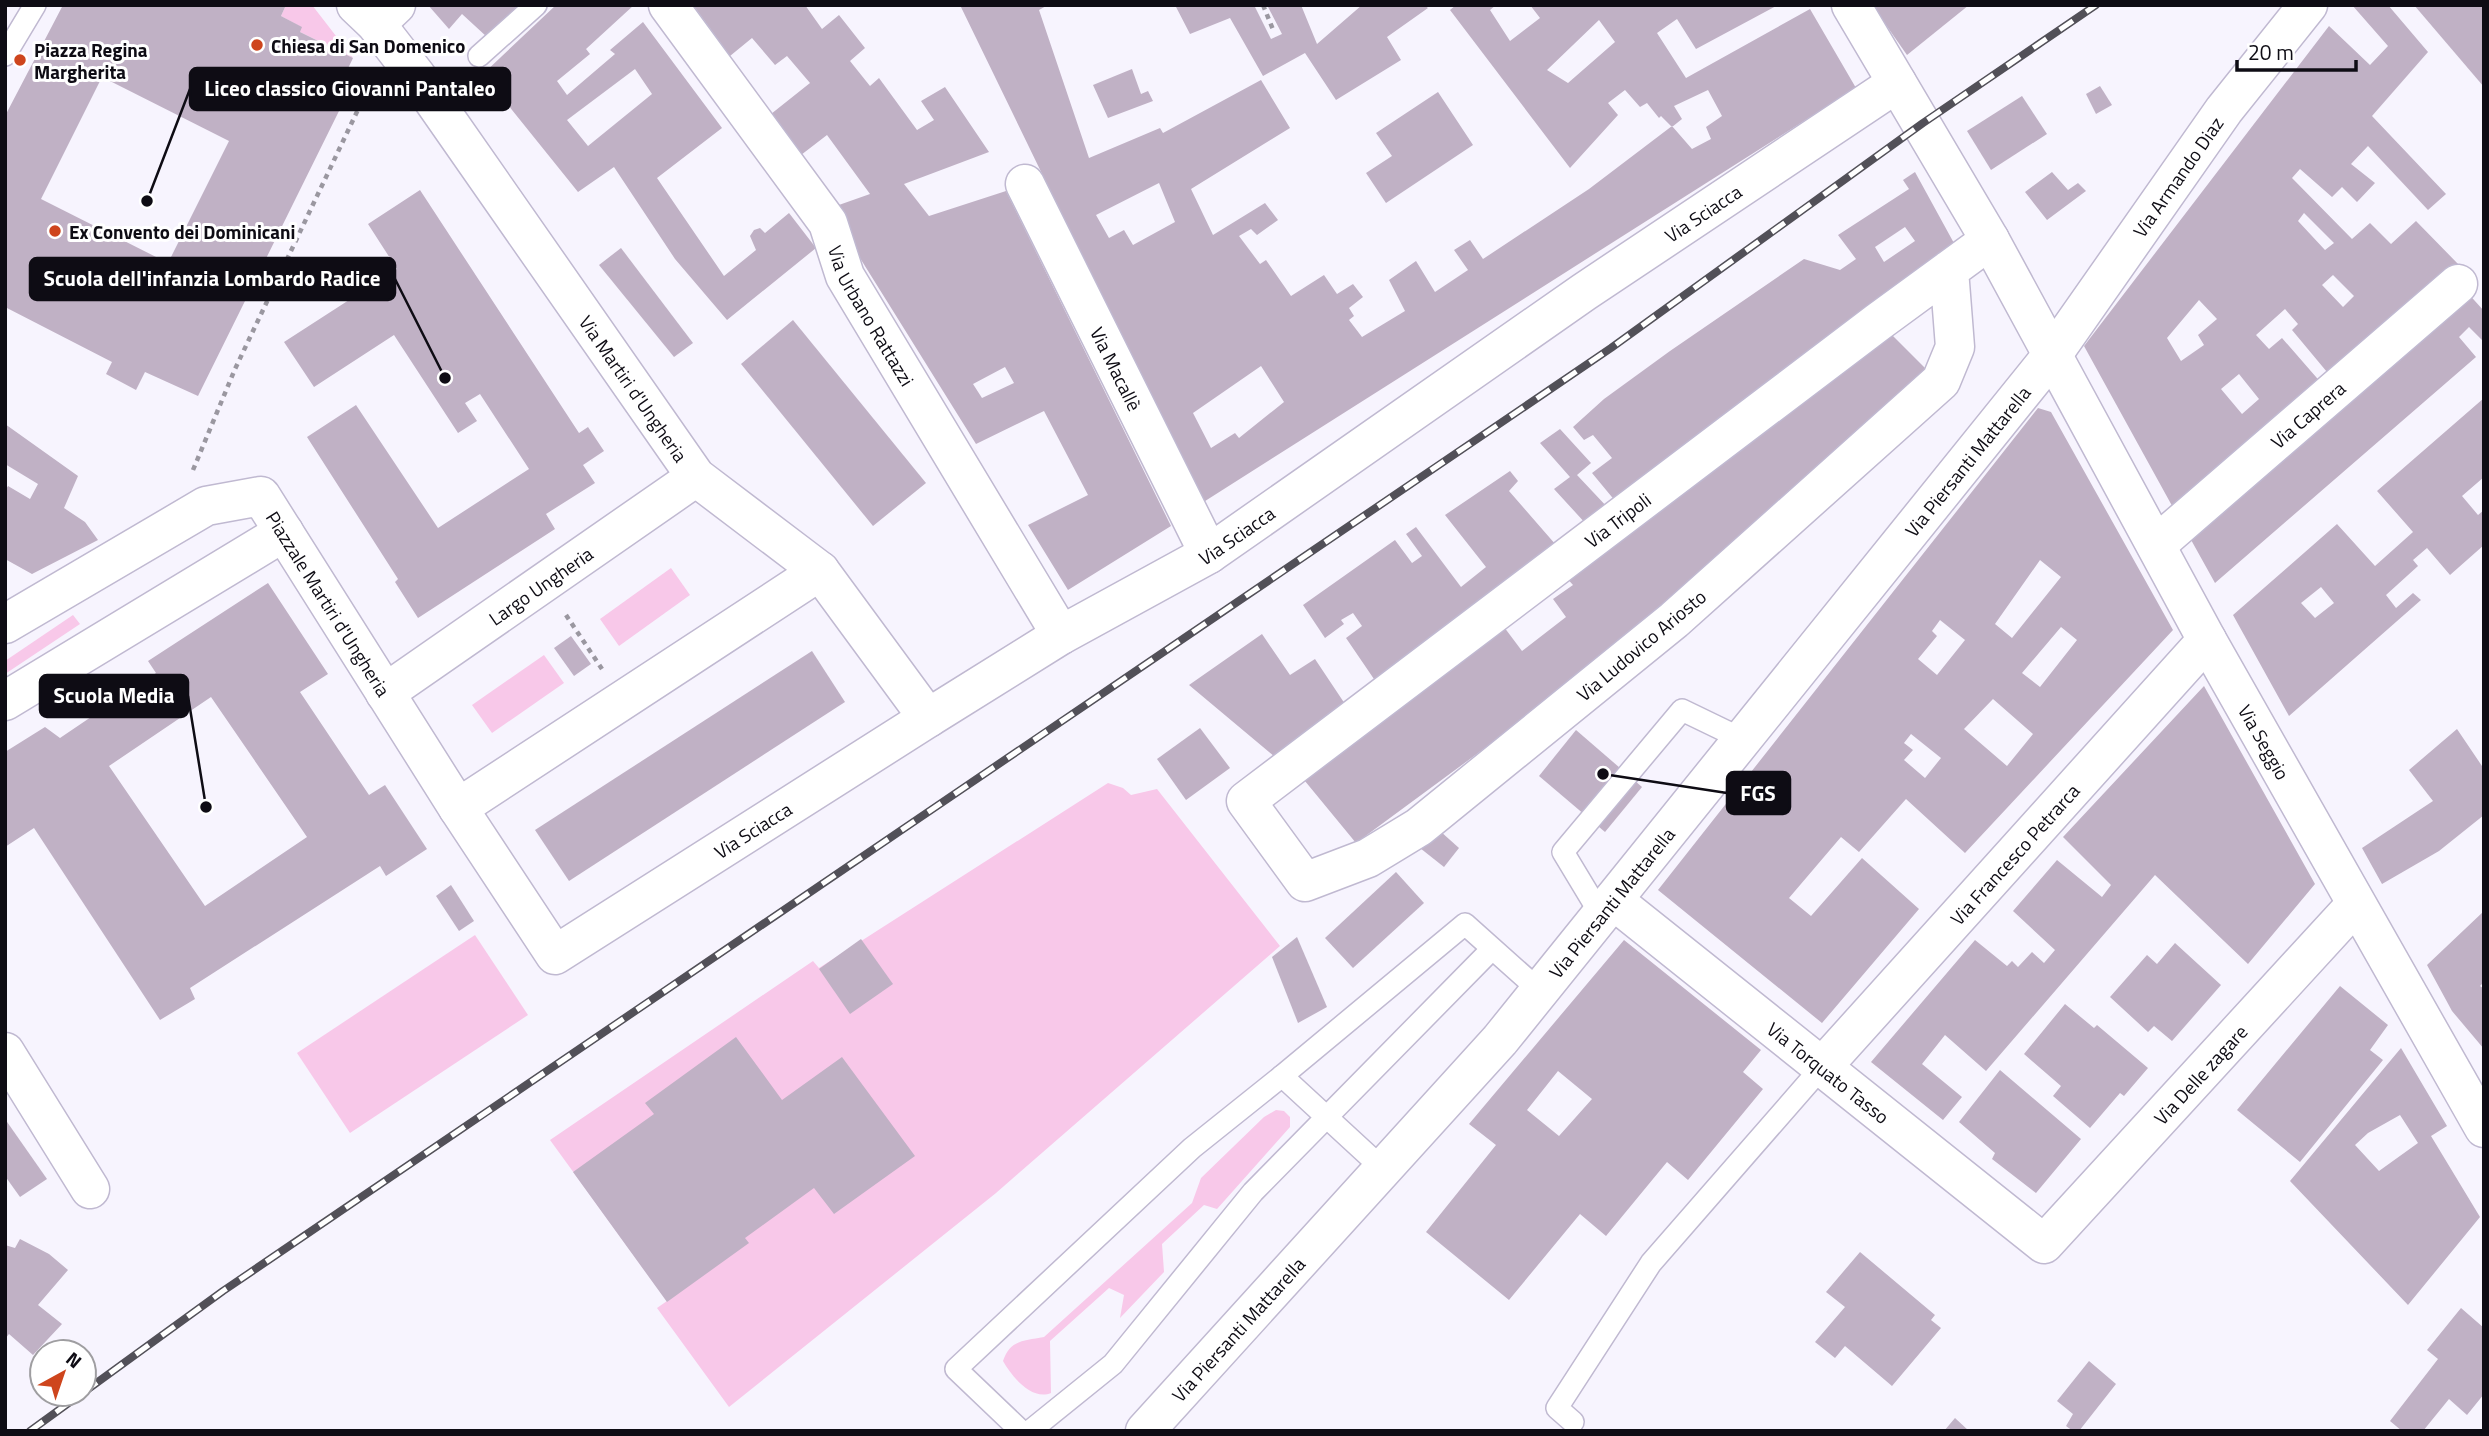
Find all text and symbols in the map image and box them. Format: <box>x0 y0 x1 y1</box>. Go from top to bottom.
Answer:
scale bar <box>2237 28 2356 72</box>
place label: Chiesa di San Domenico <box>271 31 465 60</box>
place label: Piazza Regina Margherita <box>34 35 148 86</box>
text: 20 m <box>2248 36 2294 68</box>
marker: Chiesa di San Domenico <box>249 37 265 53</box>
marker: Piazza Regina Margherita <box>12 52 28 68</box>
callout: Liceo classico Giovanni Pantaleo <box>190 68 510 110</box>
text: Liceo classico Giovanni Pantaleo <box>204 72 496 104</box>
street label: Via Armando Diaz <box>2125 110 2230 243</box>
street label: Via Sciacca <box>1658 176 1747 249</box>
place label: Ex Convento dei Dominicani <box>69 217 295 246</box>
marker: Ex Convento dei Dominicani <box>47 223 63 239</box>
street label: Via Urbano Rattazzi <box>821 241 922 391</box>
callout: Scuola dell'infanzia Lombardo Radice <box>30 258 395 300</box>
text: Scuola dell'infanzia Lombardo Radice <box>44 262 380 294</box>
street label: Via Martiri d'Ungheria <box>573 309 696 468</box>
street label: Via Macallè <box>1084 321 1150 416</box>
street label: Via Caprera <box>2263 373 2352 455</box>
street label: Via Piersanti Mattarella <box>1897 379 2037 543</box>
street label: Via Tripoli <box>1578 485 1657 554</box>
street label: Via Sciacca <box>1193 498 1281 572</box>
street label: Piazzale Martiri d'Ungheria <box>259 505 399 702</box>
street label: Largo Ungheria <box>482 538 599 632</box>
street label: Via Ludovico Ariosto <box>1570 582 1712 708</box>
callout: Scuola Media <box>40 675 188 717</box>
text: Scuola Media <box>54 679 175 711</box>
street label: Via Seggio <box>2232 699 2298 785</box>
callout: FGS <box>1727 772 1790 814</box>
street label: Via Francesco Petrarca <box>1943 776 2086 931</box>
text: FGS <box>1740 777 1776 809</box>
street label: Via Sciacca <box>708 794 797 865</box>
street label: Via Piersanti Mattarella <box>1541 820 1681 984</box>
street label: Via Torquato Tasso <box>1761 1014 1896 1130</box>
street label: Via Delle zagare <box>2146 1018 2253 1131</box>
street label: Via Piersanti Mattarella <box>1164 1250 1312 1408</box>
north arrow <box>28 1338 98 1408</box>
text: N <box>60 1344 89 1375</box>

